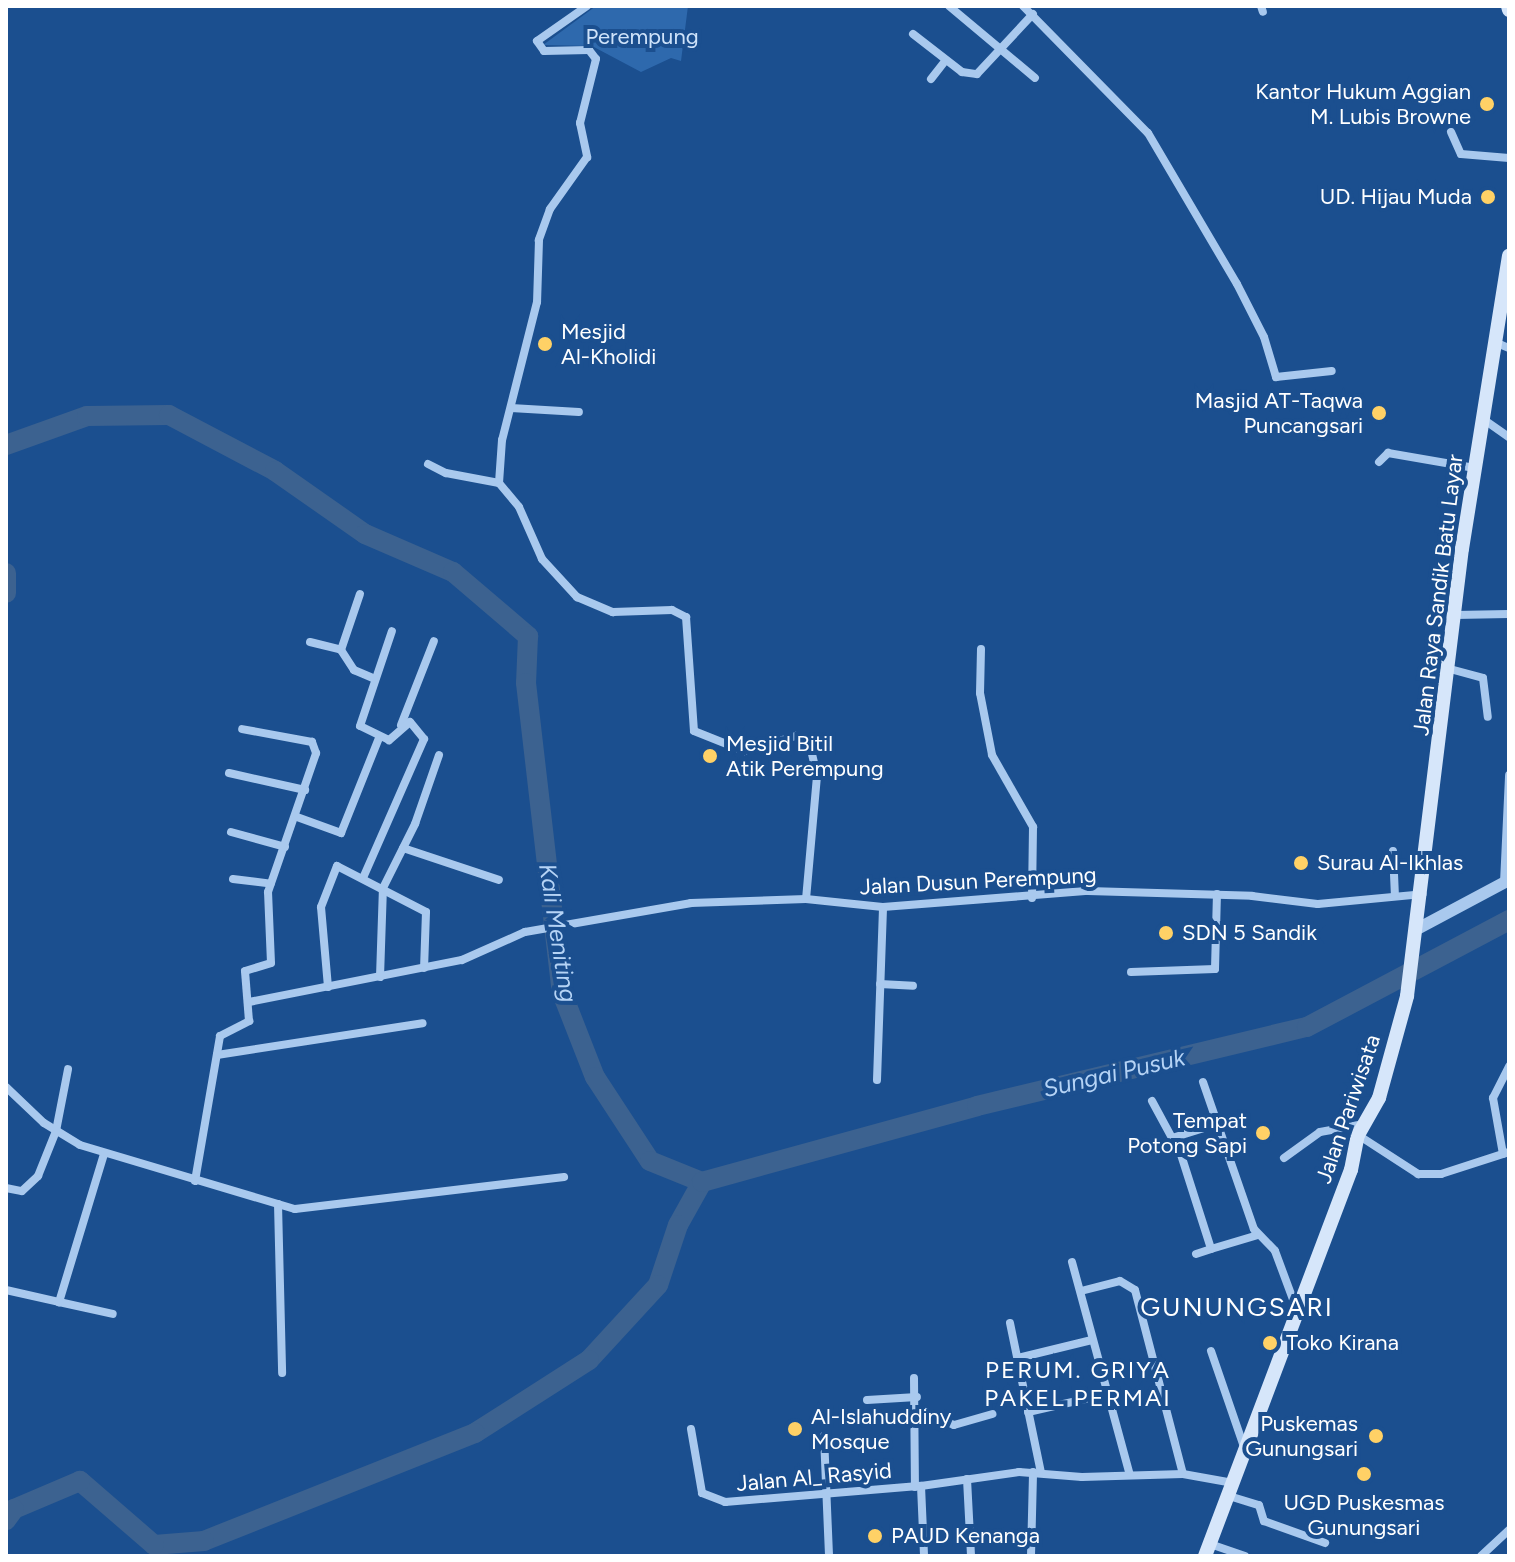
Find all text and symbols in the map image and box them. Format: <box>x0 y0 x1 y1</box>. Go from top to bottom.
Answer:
park label: Perempung <box>585 24 699 50</box>
place label: Kantor Hukum Aggian M. Lubis Browne <box>1255 78 1471 130</box>
marker: Kantor Hukum Aggian M. Lubis Browne <box>1478 95 1496 113</box>
place label: UD. Hijau Muda <box>1320 184 1472 210</box>
marker: UD. Hijau Muda <box>1479 188 1497 206</box>
place label: Mesjid Al-Kholidi <box>561 318 656 370</box>
marker: Mesjid Al-Kholidi <box>536 335 554 353</box>
place label: Masjid AT-Taqwa Puncangsari <box>1195 387 1363 438</box>
marker: Masjid AT-Taqwa Puncangsari <box>1370 404 1388 422</box>
street label: Jalan Raya Sandik Batu Layar <box>1408 453 1468 737</box>
place label: Mesjid Bitil Atik Perempung <box>726 730 884 782</box>
marker: Mesjid Bitil Atik Perempung <box>701 747 719 765</box>
place label: Surau Al-Ikhlas <box>1317 850 1463 876</box>
marker: Surau Al-Ikhlas <box>1292 854 1310 872</box>
water label: Kali Meniting <box>533 862 583 1004</box>
street label: Jalan Dusun Perempung <box>859 862 1097 900</box>
place label: SDN 5 Sandik <box>1182 920 1317 946</box>
marker: SDN 5 Sandik <box>1157 924 1175 942</box>
street label: Jalan Pariwisata <box>1310 1031 1386 1187</box>
water label: Sungai Pusuk <box>1040 1043 1188 1103</box>
place label: Tempat Potong Sapi <box>1127 1107 1247 1158</box>
marker: Tempat Potong Sapi <box>1254 1124 1272 1142</box>
district label: GUNUNGSARI <box>1140 1292 1334 1324</box>
place label: Toko Kirana <box>1286 1330 1399 1356</box>
marker: Toko Kirana <box>1261 1334 1279 1352</box>
district label: PERUM. GRIYA PAKEL PERMAI <box>984 1356 1172 1412</box>
place label: Al-Islahuddiny Mosque <box>811 1403 951 1454</box>
place label: Puskemas Gunungsari <box>1245 1410 1358 1462</box>
marker: Al-Islahuddiny Mosque <box>786 1420 804 1438</box>
marker: Puskemas Gunungsari <box>1365 1425 1387 1447</box>
street label: Jalan Al_ Rasyid <box>735 1457 893 1497</box>
marker: UGD Puskesmas Gunungsari <box>1353 1463 1375 1485</box>
place label: UGD Puskesmas Gunungsari <box>1284 1489 1444 1540</box>
place label: PAUD Kenanga <box>891 1523 1040 1549</box>
marker: PAUD Kenanga <box>866 1527 884 1545</box>

